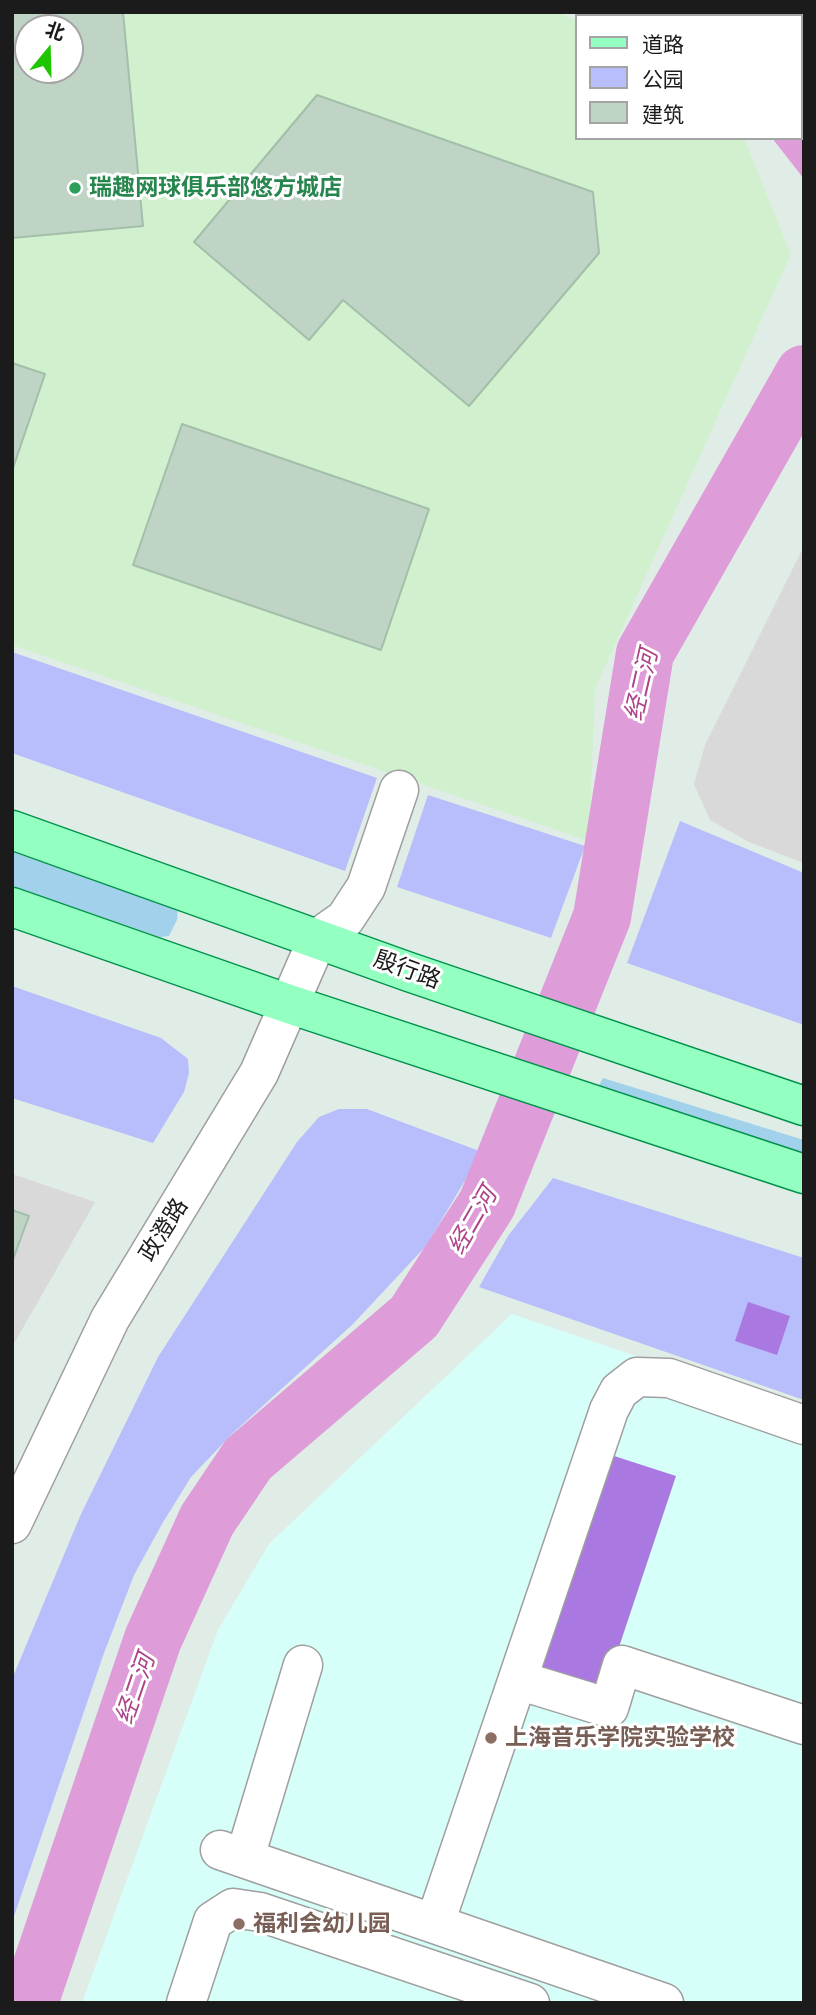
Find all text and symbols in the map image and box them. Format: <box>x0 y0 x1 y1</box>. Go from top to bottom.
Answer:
north arrow <box>14 14 84 84</box>
legend <box>574 14 802 140</box>
text: 北 <box>43 18 68 45</box>
text: 道路 <box>642 32 684 57</box>
text: 公园 <box>642 67 684 92</box>
text: 建筑 <box>642 102 684 127</box>
place label: 瑞趣网球俱乐部悠方城店 <box>89 174 342 202</box>
marker: 瑞趣网球俱乐部悠方城店 <box>67 180 83 196</box>
water label: 经二河 <box>620 647 664 723</box>
street label: 殷行路 <box>370 945 444 995</box>
water label: 经二河 <box>443 1183 503 1259</box>
street label: 政澄路 <box>134 1193 194 1267</box>
water label: 经二河 <box>111 1650 161 1728</box>
place label: 上海音乐学院实验学校 <box>505 1724 735 1752</box>
marker: 上海音乐学院实验学校 <box>483 1730 499 1746</box>
place label: 福利会幼儿园 <box>253 1910 391 1938</box>
marker: 福利会幼儿园 <box>231 1916 247 1932</box>

